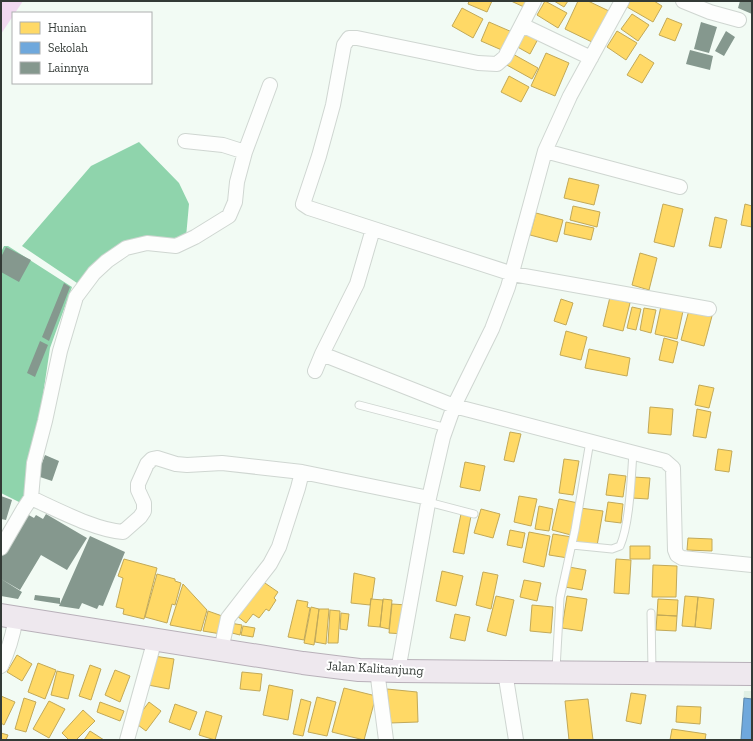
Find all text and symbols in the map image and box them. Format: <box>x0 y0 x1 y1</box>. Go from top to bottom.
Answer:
legend <box>12 12 152 84</box>
text: Hunian <box>48 21 87 35</box>
text: Sekolah <box>48 41 88 55</box>
text: Lainnya <box>48 61 89 75</box>
street label: Jalan Kalitanjung <box>326 658 424 679</box>

